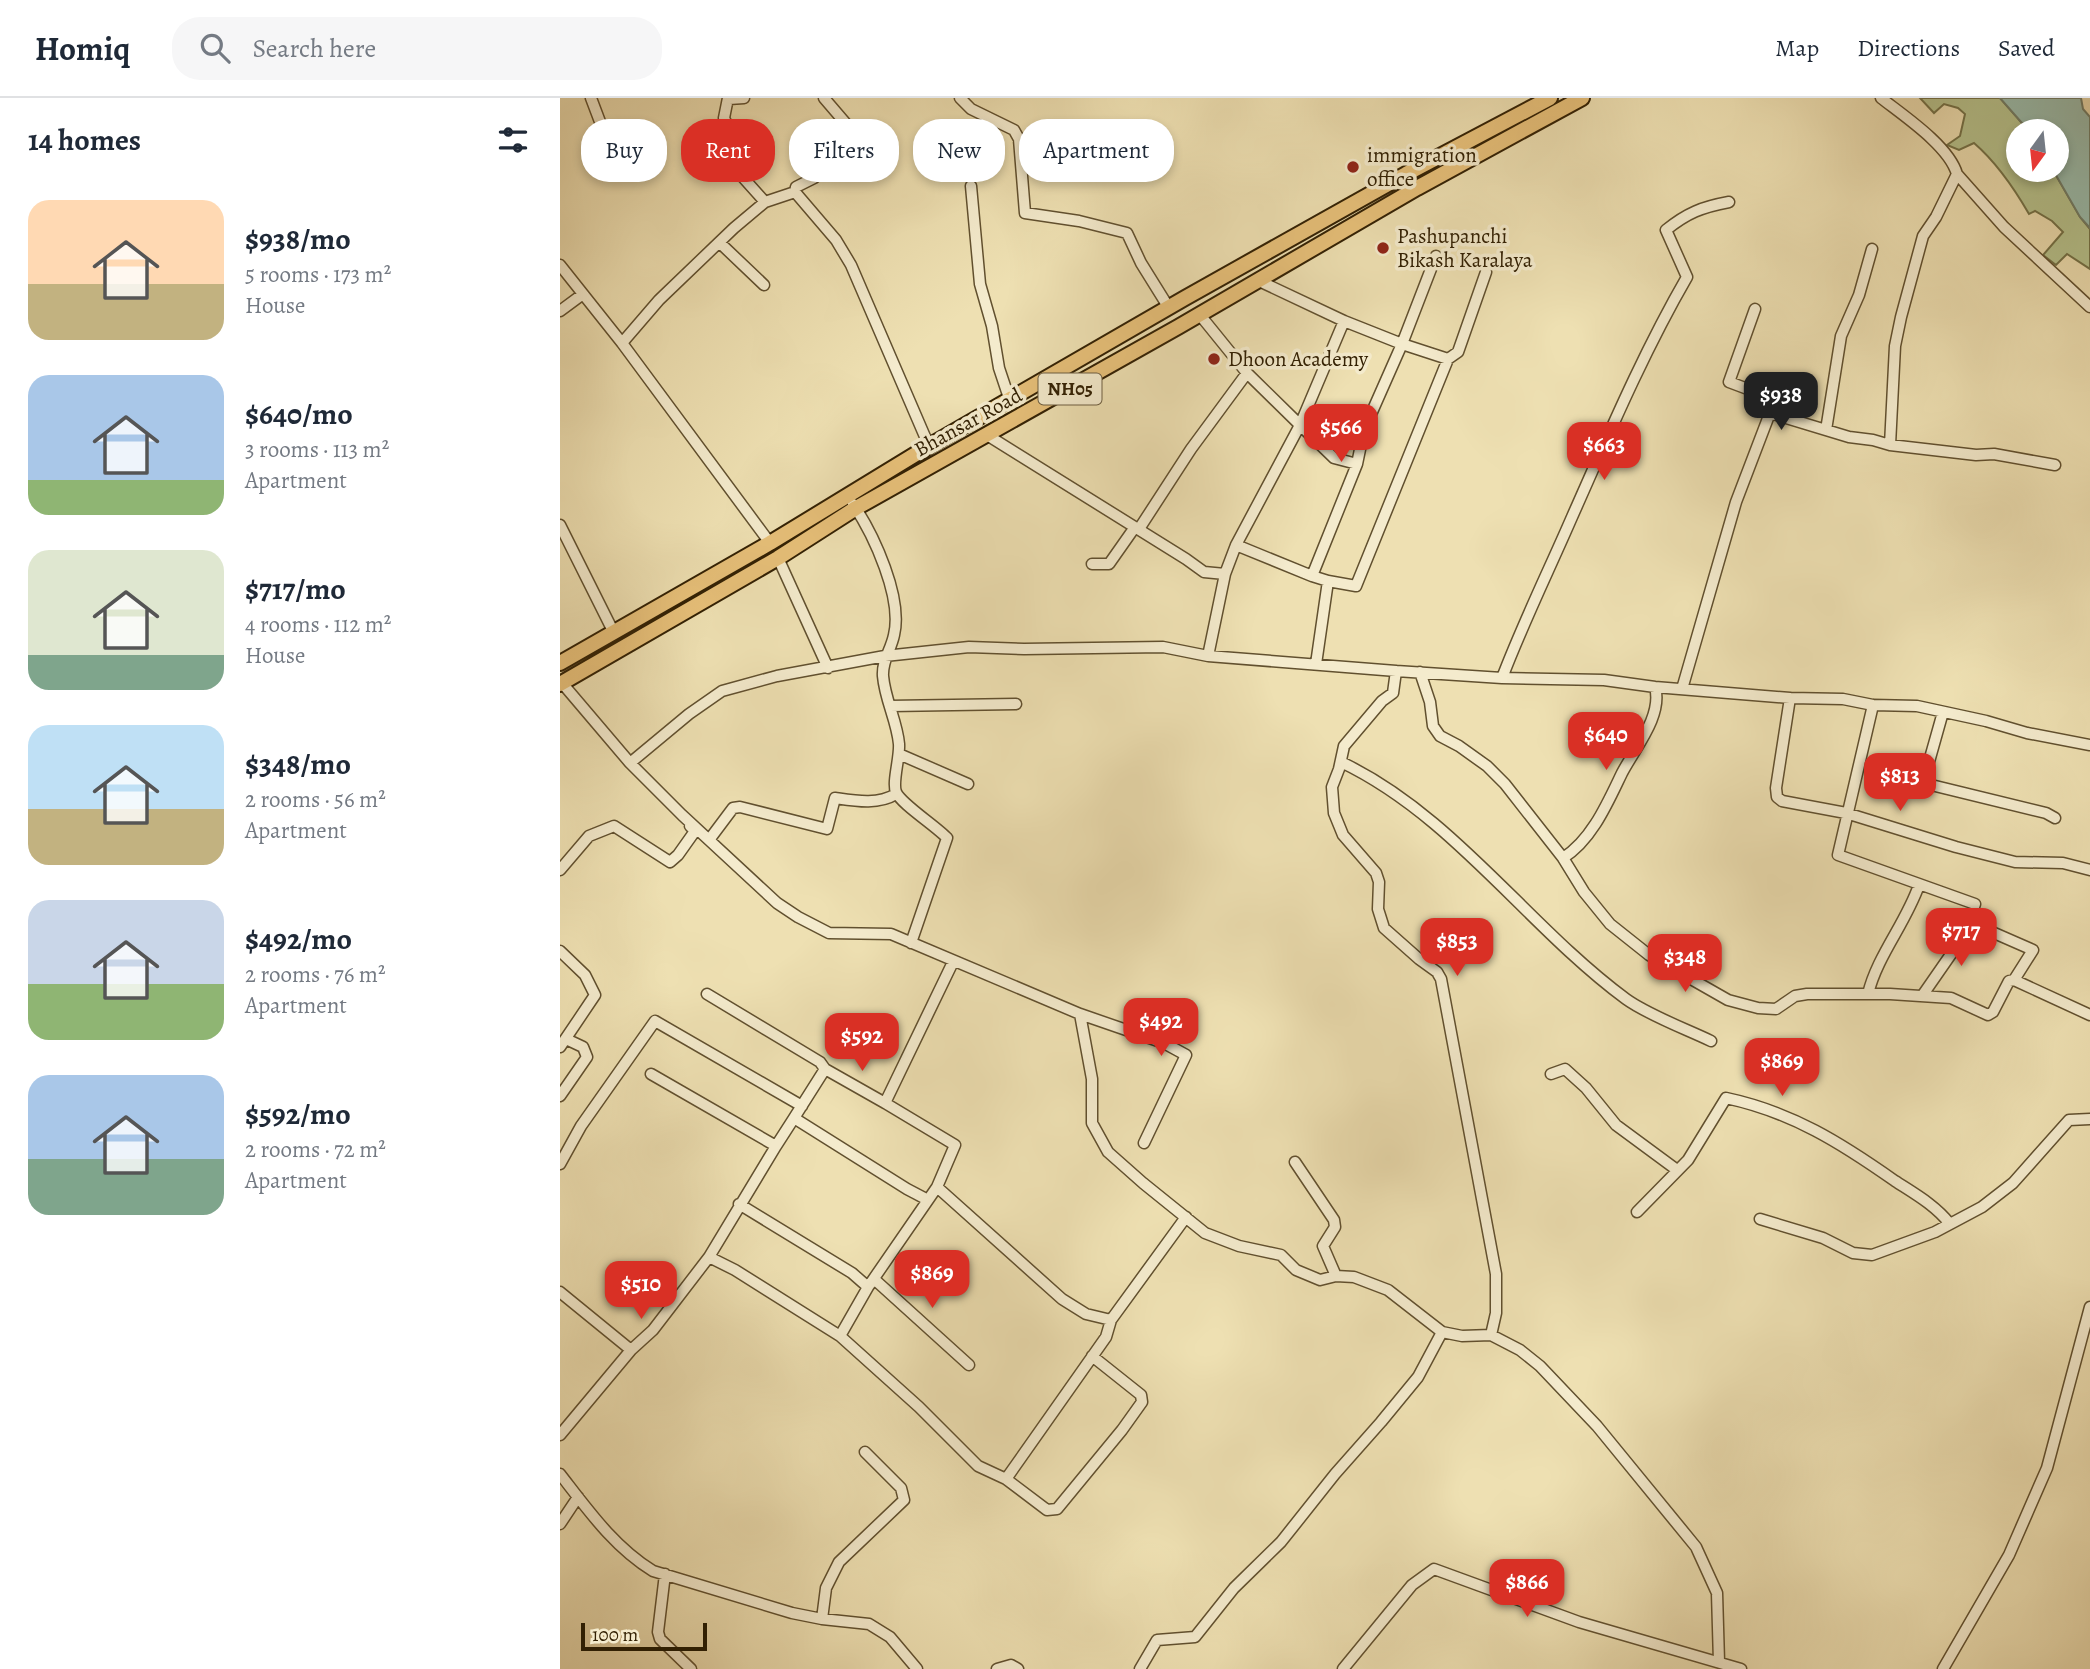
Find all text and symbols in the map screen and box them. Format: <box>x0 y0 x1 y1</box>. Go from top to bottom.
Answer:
search box <box>172 17 662 80</box>
text: Homiq <box>35 26 130 71</box>
icon: search <box>196 29 234 67</box>
text: Search here <box>252 31 376 66</box>
text: Map <box>1775 32 1819 64</box>
text: Directions <box>1857 32 1960 64</box>
text: Saved <box>1998 32 2055 64</box>
chip: Buy <box>581 119 667 182</box>
chip: Rent <box>681 119 775 182</box>
chip: Filters <box>789 119 899 182</box>
chip: New <box>913 119 1005 182</box>
chip: Apartment <box>1019 119 1174 182</box>
north arrow <box>2006 119 2068 182</box>
map controls <box>2006 119 2069 182</box>
text: 14 homes <box>28 120 141 160</box>
icon: filters <box>494 121 532 159</box>
place label: immigration office <box>1367 141 1477 193</box>
marker: immigration office <box>1345 159 1361 175</box>
text: $938/mo <box>245 219 351 259</box>
place label: Pashupanchi Bikash Karalaya <box>1397 222 1533 274</box>
icon: home <box>84 228 168 312</box>
marker: Pashupanchi Bikash Karalaya <box>1375 240 1391 256</box>
text: 5 rooms · 173 m² <box>245 259 391 290</box>
text: House <box>245 290 305 321</box>
place label: Dhoon Academy <box>1228 345 1369 373</box>
marker: Dhoon Academy <box>1206 351 1222 367</box>
pin: $938 <box>1740 372 1822 432</box>
road number: NH05 <box>1038 374 1102 404</box>
text: $938 <box>1760 379 1802 410</box>
street label: Bhansar Road <box>909 381 1028 463</box>
text: $640/mo <box>245 394 353 434</box>
icon: home <box>84 403 168 487</box>
pin: $566 <box>1300 404 1382 464</box>
text: $566 <box>1320 411 1362 442</box>
pin: $663 <box>1563 422 1645 482</box>
text: $663 <box>1583 429 1625 460</box>
text: 3 rooms · 113 m² <box>245 434 389 465</box>
text: Apartment <box>245 465 347 496</box>
text: $717/mo <box>245 569 346 609</box>
icon: home <box>84 578 168 662</box>
text: 4 rooms · 112 m² <box>245 609 391 640</box>
text: House <box>245 640 305 671</box>
pin: $640 <box>1565 712 1647 772</box>
text: $640 <box>1584 719 1628 750</box>
text: $348/mo <box>245 744 351 784</box>
icon: home <box>84 753 168 837</box>
pin: $813 <box>1859 754 1941 813</box>
text: $813 <box>1880 760 1920 791</box>
text: 2 rooms · 56 m² <box>245 784 386 815</box>
text: Apartment <box>245 815 347 846</box>
pin: $717 <box>1920 908 2002 968</box>
text: $717 <box>1942 915 1980 946</box>
pin: $853 <box>1416 918 1498 978</box>
text: $492/mo <box>245 919 352 959</box>
text: $853 <box>1436 925 1478 956</box>
icon: home <box>84 928 168 1012</box>
pin: $348 <box>1644 934 1726 994</box>
text: $348 <box>1664 941 1706 972</box>
text: 2 rooms · 76 m² <box>245 959 386 990</box>
text: Apartment <box>245 990 347 1021</box>
pin: $492 <box>1120 998 1202 1058</box>
text: $492 <box>1139 1005 1183 1036</box>
pin: $592 <box>821 1014 903 1073</box>
text: $592 <box>841 1020 883 1051</box>
pin: $869 <box>1741 1038 1823 1098</box>
text: $869 <box>1760 1045 1804 1076</box>
text: $592/mo <box>245 1094 351 1134</box>
icon: home <box>84 1103 168 1187</box>
text: 2 rooms · 72 m² <box>245 1134 386 1165</box>
text: Apartment <box>245 1165 347 1196</box>
pin: $869 <box>891 1250 973 1310</box>
text: $869 <box>910 1257 954 1288</box>
pin: $510 <box>600 1262 682 1321</box>
text: $510 <box>621 1268 661 1299</box>
pin: $866 <box>1486 1560 1568 1619</box>
text: $866 <box>1505 1566 1549 1597</box>
scale bar <box>581 1620 707 1652</box>
text: 100 m <box>592 1622 638 1648</box>

